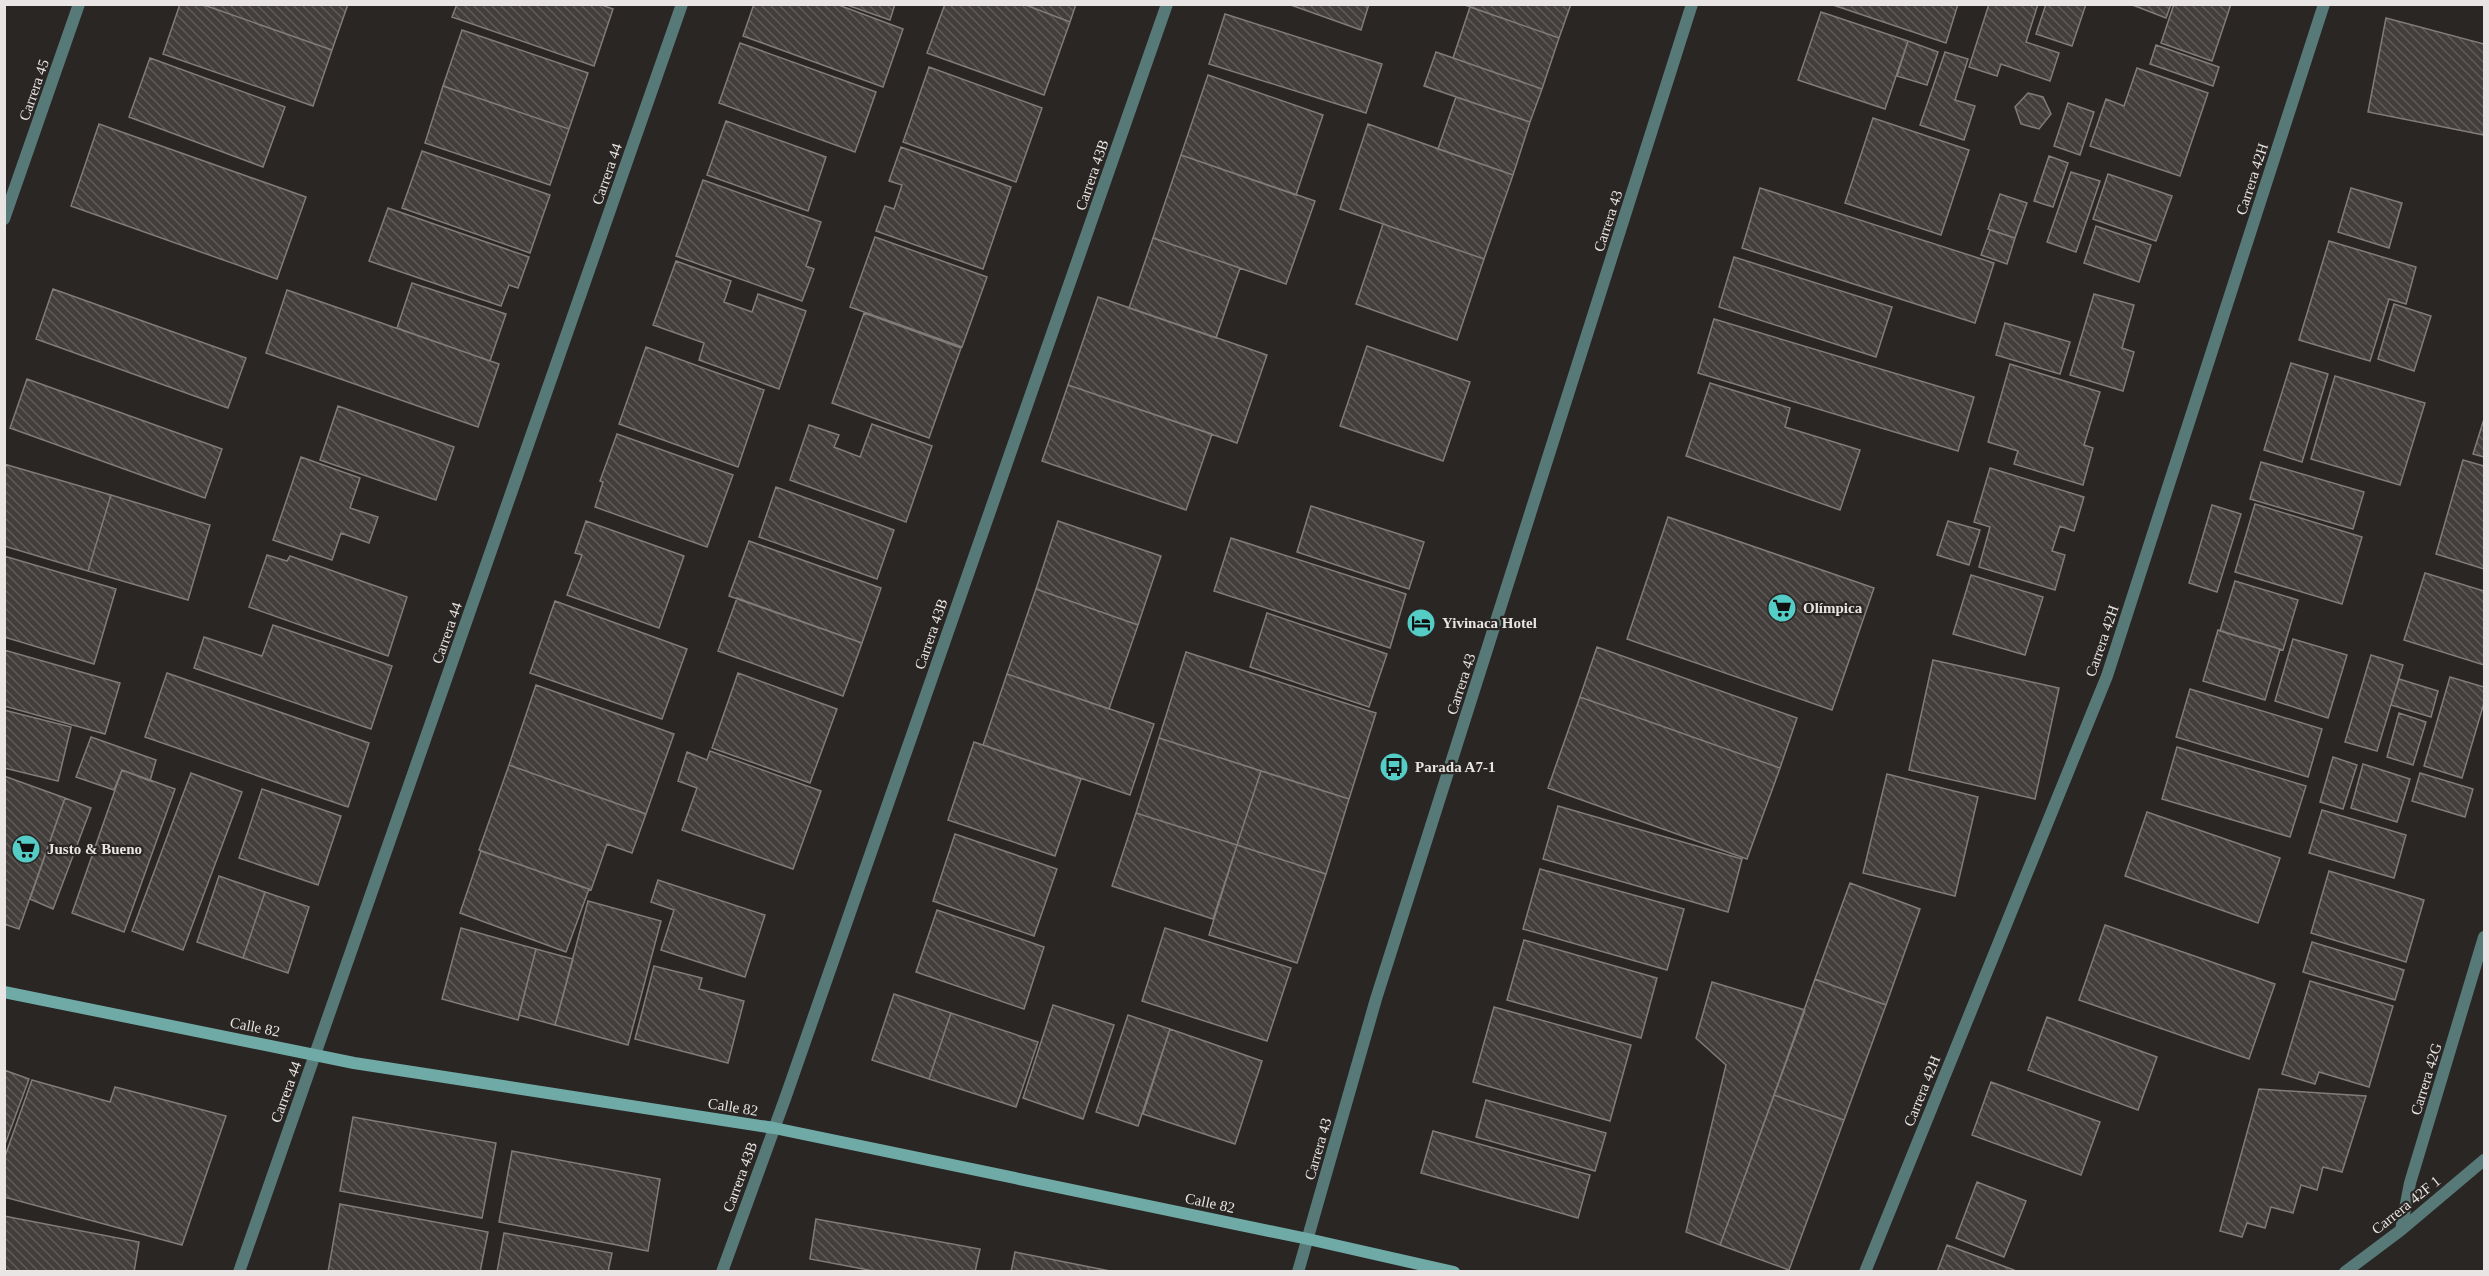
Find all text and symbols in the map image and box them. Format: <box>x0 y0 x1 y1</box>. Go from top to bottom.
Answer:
street label: Carrera 45 <box>16 57 52 123</box>
street label: Carrera 43B <box>1072 138 1112 212</box>
street label: Carrera 44 <box>589 141 625 207</box>
street label: Carrera 42H <box>2233 141 2271 217</box>
street label: Carrera 43 <box>1591 188 1625 254</box>
supermarket icon: Olímpica <box>1766 592 1798 624</box>
street label: Carrera 43B <box>911 597 951 671</box>
street label: Carrera 44 <box>429 600 465 666</box>
place label: Olímpica <box>1803 600 1863 616</box>
street label: Carrera 42H <box>2082 603 2122 679</box>
hotel icon: Yivinaca Hotel <box>1405 607 1437 639</box>
place label: Yivinaca Hotel <box>1442 615 1537 631</box>
street label: Carrera 43 <box>1444 651 1478 717</box>
bus stop icon: Parada A7-1 <box>1378 751 1410 783</box>
place label: Parada A7-1 <box>1415 759 1495 775</box>
supermarket icon: Justo & Bueno <box>10 833 42 865</box>
place label: Justo & Bueno <box>47 841 142 857</box>
street label: Calle 82 <box>229 1014 281 1040</box>
street label: Carrera 42G <box>2407 1041 2445 1117</box>
street label: Carrera 42H <box>1901 1053 1943 1129</box>
street label: Carrera 44 <box>268 1059 305 1125</box>
street label: Calle 82 <box>707 1095 759 1119</box>
street label: Carrera 43 <box>1302 1116 1334 1182</box>
street label: Carrera 43B <box>720 1140 760 1214</box>
street label: Carrera 42F 1 <box>2369 1173 2443 1237</box>
street label: Calle 82 <box>1184 1190 1236 1216</box>

